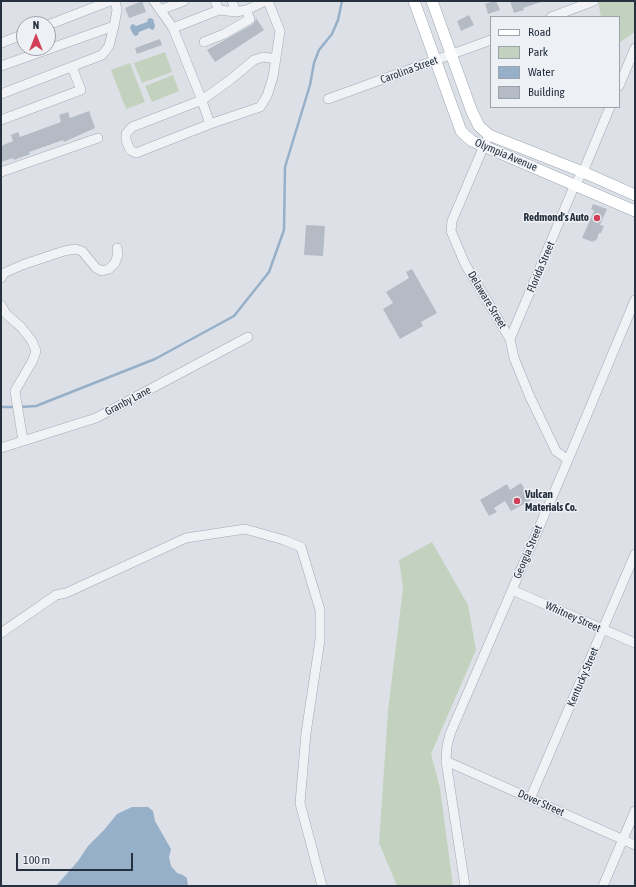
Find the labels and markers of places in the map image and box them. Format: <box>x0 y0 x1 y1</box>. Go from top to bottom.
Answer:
place label: Redmond's Auto <box>524 211 589 225</box>
marker: Redmond's Auto <box>592 213 602 223</box>
place label: Vulcan Materials Co. <box>525 488 577 514</box>
marker: Vulcan Materials Co. <box>512 496 522 506</box>

